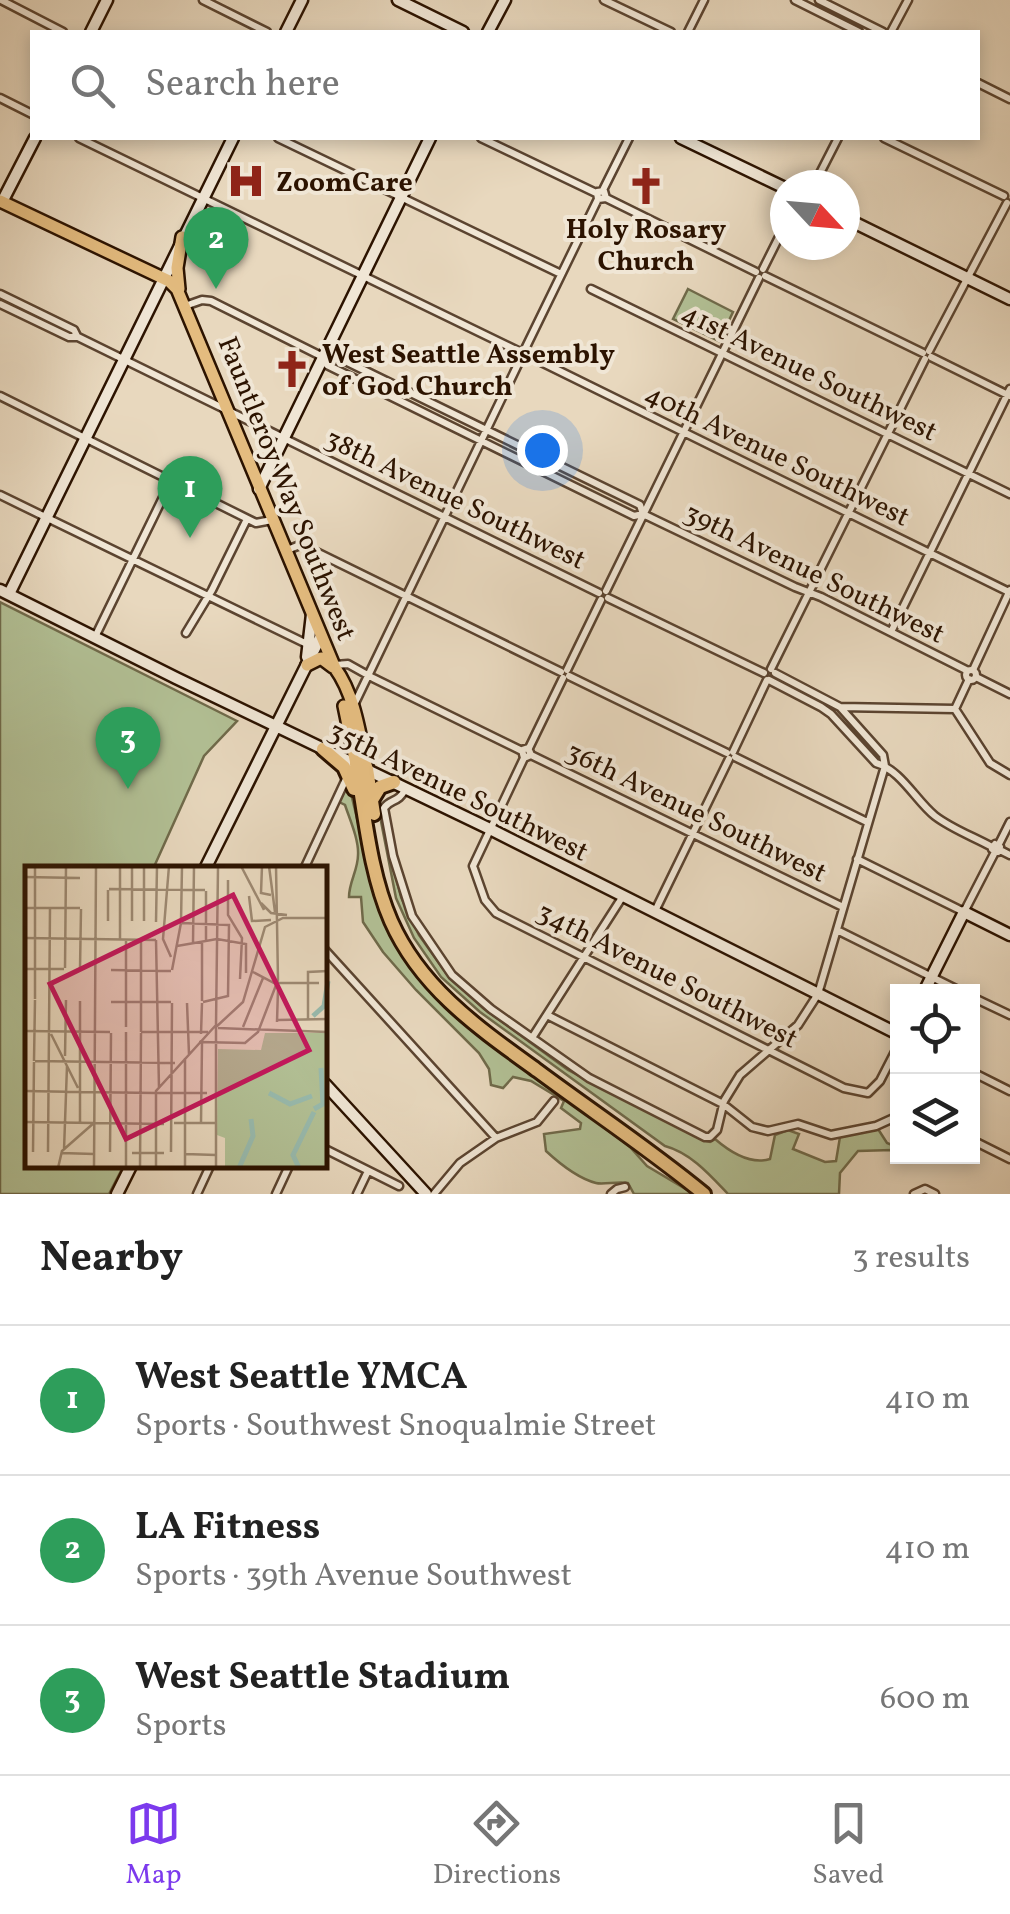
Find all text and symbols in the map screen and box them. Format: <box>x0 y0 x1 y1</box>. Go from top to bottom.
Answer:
search box <box>30 30 980 140</box>
icon: search <box>65 58 120 113</box>
text: Search here <box>145 59 340 112</box>
hospital icon: ZoomCare <box>225 160 267 202</box>
place label: ZoomCare <box>276 164 413 203</box>
church icon: Holy Rosary Church <box>625 165 667 207</box>
north arrow <box>770 170 860 260</box>
pin: 2 <box>184 206 248 289</box>
place label: Holy Rosary Church <box>566 211 727 282</box>
street label: 41st Avenue Southwest <box>674 294 943 452</box>
street label: Fauntleroy Way Southwest <box>207 331 365 647</box>
place label: West Seattle Assembly of God Church <box>322 336 615 407</box>
church icon: West Seattle Assembly of God Church <box>271 348 313 390</box>
street label: 40th Avenue Southwest <box>638 375 916 537</box>
street label: 38th Avenue Southwest <box>318 420 592 580</box>
your location <box>517 425 568 476</box>
pin: 1 <box>158 456 222 538</box>
street label: 39th Avenue Southwest <box>677 494 951 654</box>
pin: 3 <box>96 706 160 789</box>
street label: 35th Avenue Southwest <box>321 712 595 872</box>
street label: 36th Avenue Southwest <box>559 733 833 893</box>
inset map <box>25 866 328 1169</box>
street label: 34th Avenue Southwest <box>530 893 804 1059</box>
map controls <box>890 984 980 1164</box>
button: locate <box>890 984 980 1074</box>
button: layers <box>890 1074 980 1164</box>
text: Nearby <box>40 1230 183 1289</box>
text: 3 results <box>852 1237 970 1281</box>
text: West Seattle YMCA <box>135 1352 467 1405</box>
text: 1 <box>66 1378 79 1422</box>
text: 410 m <box>885 1378 970 1422</box>
text: Sports · Southwest Snoqualmie Street <box>135 1405 656 1449</box>
text: LA Fitness <box>135 1502 320 1555</box>
text: 2 <box>64 1528 81 1572</box>
text: 410 m <box>885 1528 970 1572</box>
text: Sports · 39th Avenue Southwest <box>135 1555 572 1599</box>
text: West Seattle Stadium <box>135 1652 510 1705</box>
text: 3 <box>64 1678 81 1722</box>
text: 600 m <box>880 1678 970 1722</box>
text: Sports <box>135 1705 226 1749</box>
tab: Map <box>126 1796 182 1895</box>
tab: Directions <box>433 1796 561 1895</box>
tab: Saved <box>812 1796 884 1895</box>

